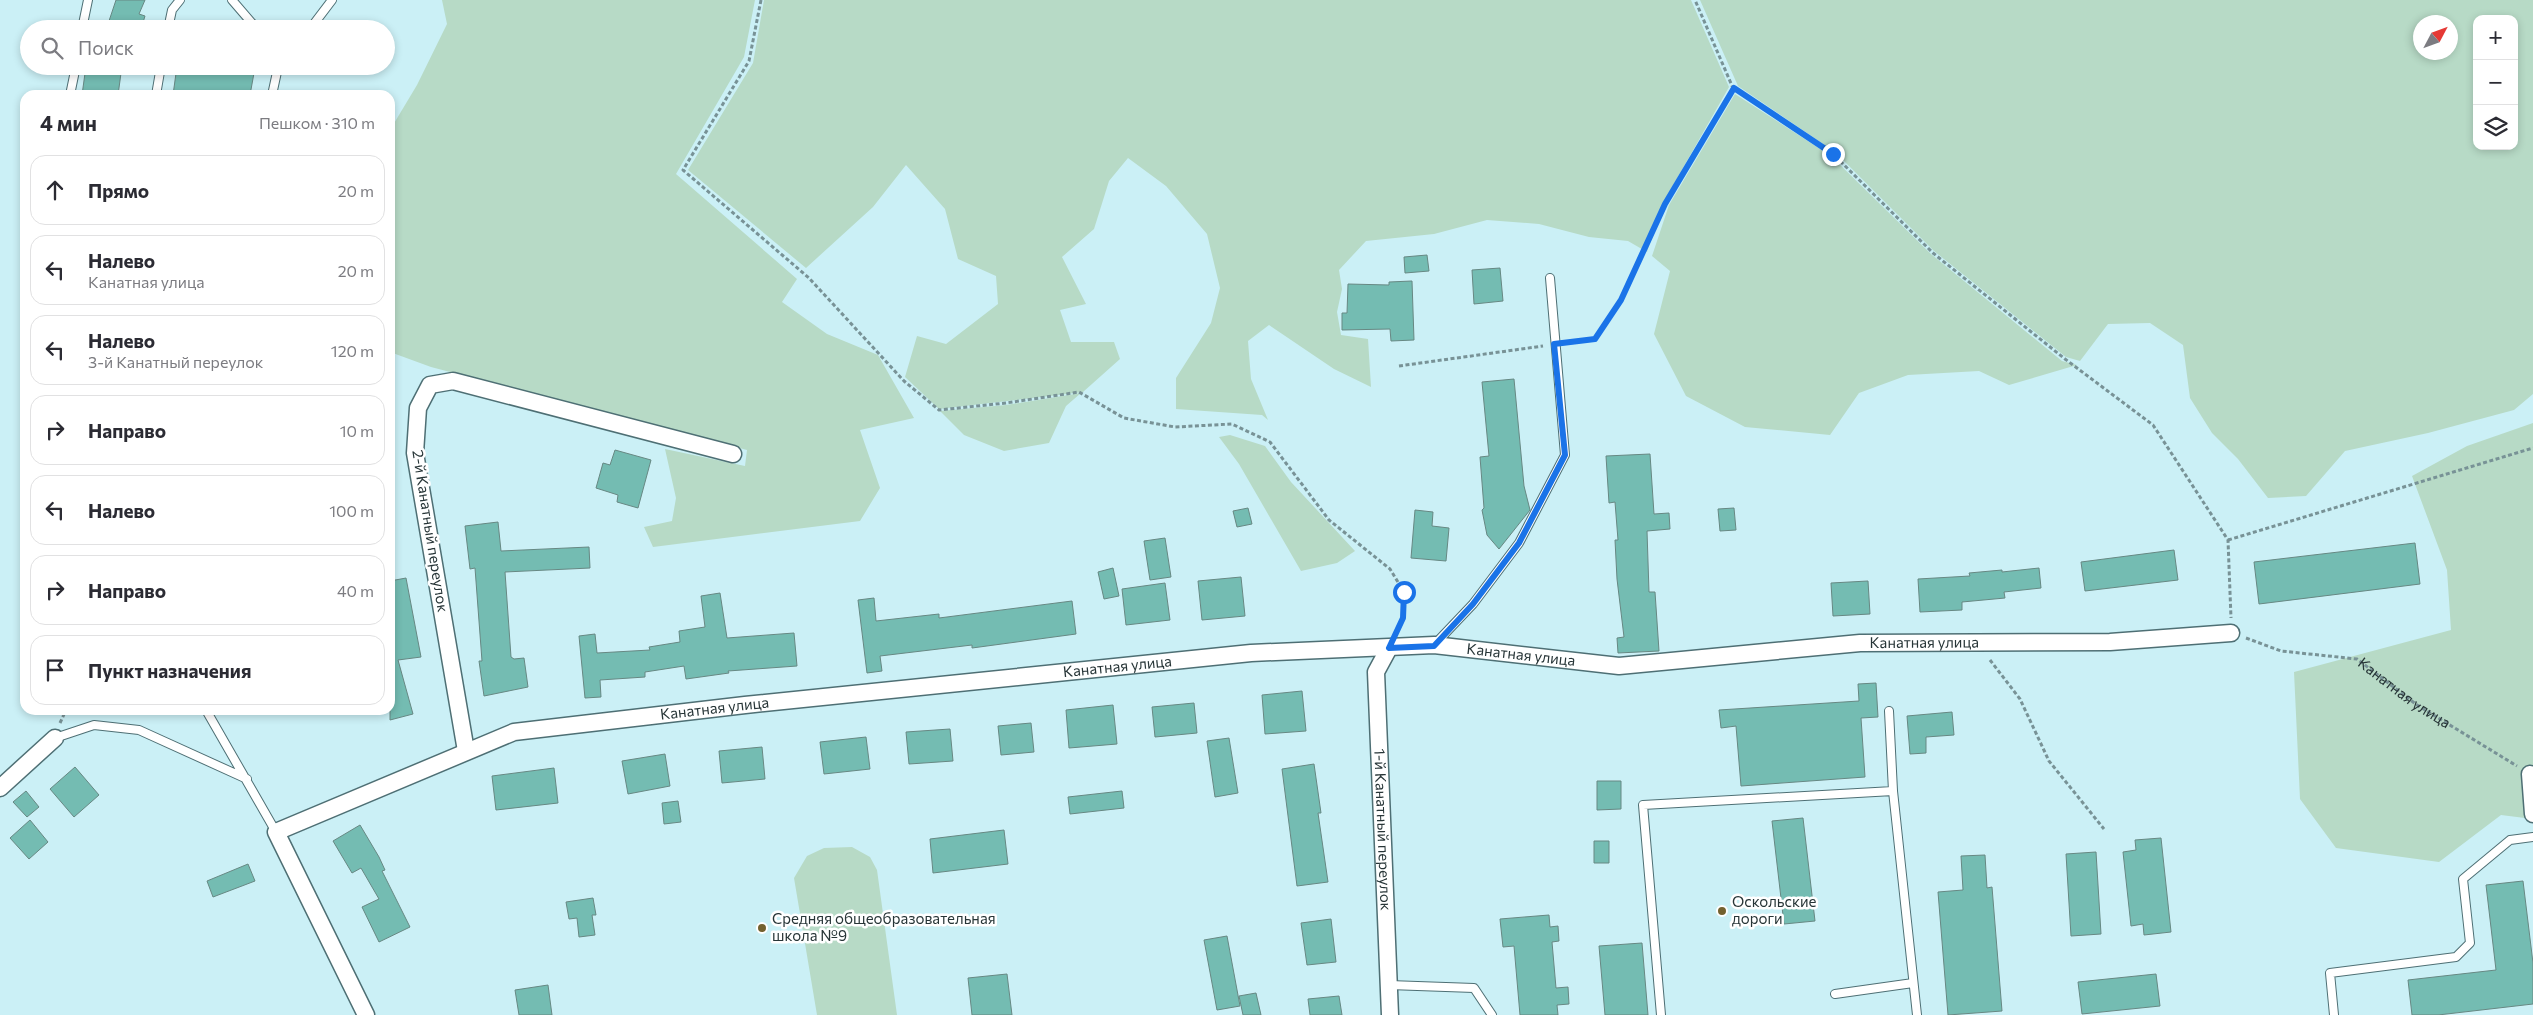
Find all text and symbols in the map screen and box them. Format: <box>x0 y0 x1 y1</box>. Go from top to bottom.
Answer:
north arrow <box>2413 15 2458 60</box>
map controls <box>2473 15 2518 150</box>
button: + <box>2473 15 2518 60</box>
search box <box>20 20 395 75</box>
icon: search <box>38 34 66 62</box>
text: Поиск <box>78 36 134 59</box>
button: − <box>2473 60 2518 105</box>
button: layers <box>2473 105 2518 150</box>
text: 4 мин <box>40 110 97 135</box>
text: Пешком · 310 m <box>259 113 375 132</box>
route end <box>1822 143 1845 166</box>
icon: ahead <box>41 176 69 204</box>
text: Прямо <box>88 179 149 202</box>
text: 20 m <box>338 181 374 200</box>
text: Налево <box>88 249 155 272</box>
icon: left <box>41 256 69 284</box>
text: 20 m <box>338 261 374 280</box>
text: Канатная улица <box>88 272 205 291</box>
text: Налево <box>88 329 155 352</box>
icon: left <box>41 336 69 364</box>
text: 120 m <box>331 341 374 360</box>
text: 3-й Канатный переулок <box>88 352 263 371</box>
icon: right <box>41 416 69 444</box>
text: Направо <box>88 419 166 442</box>
text: 10 m <box>340 421 374 440</box>
street label: 2-й Канатный переулок <box>409 448 453 613</box>
icon: left <box>41 496 69 524</box>
text: Налево <box>88 499 155 522</box>
text: 100 m <box>329 501 374 520</box>
icon: right <box>41 576 69 604</box>
text: Направо <box>88 579 166 602</box>
text: 40 m <box>337 581 374 600</box>
route start <box>1393 581 1416 604</box>
street label: Канатная улица <box>1869 633 1979 651</box>
street label: Канатная улица <box>1466 639 1576 669</box>
street label: Канатная улица <box>1062 651 1173 680</box>
street label: Канатная улица <box>2355 653 2454 731</box>
icon: arrive <box>41 656 69 684</box>
text: Пункт назначения <box>88 659 251 682</box>
street label: Канатная улица <box>659 693 770 723</box>
street label: 1-й Канатный переулок <box>1371 748 1396 911</box>
place label: Оскольские дороги <box>1732 892 1817 927</box>
marker: Оскольские дороги <box>1716 905 1728 917</box>
place label: Средняя общеобразовательная школа №9 <box>772 909 996 944</box>
marker: Средняя общеобразовательная школа №9 <box>756 922 768 934</box>

